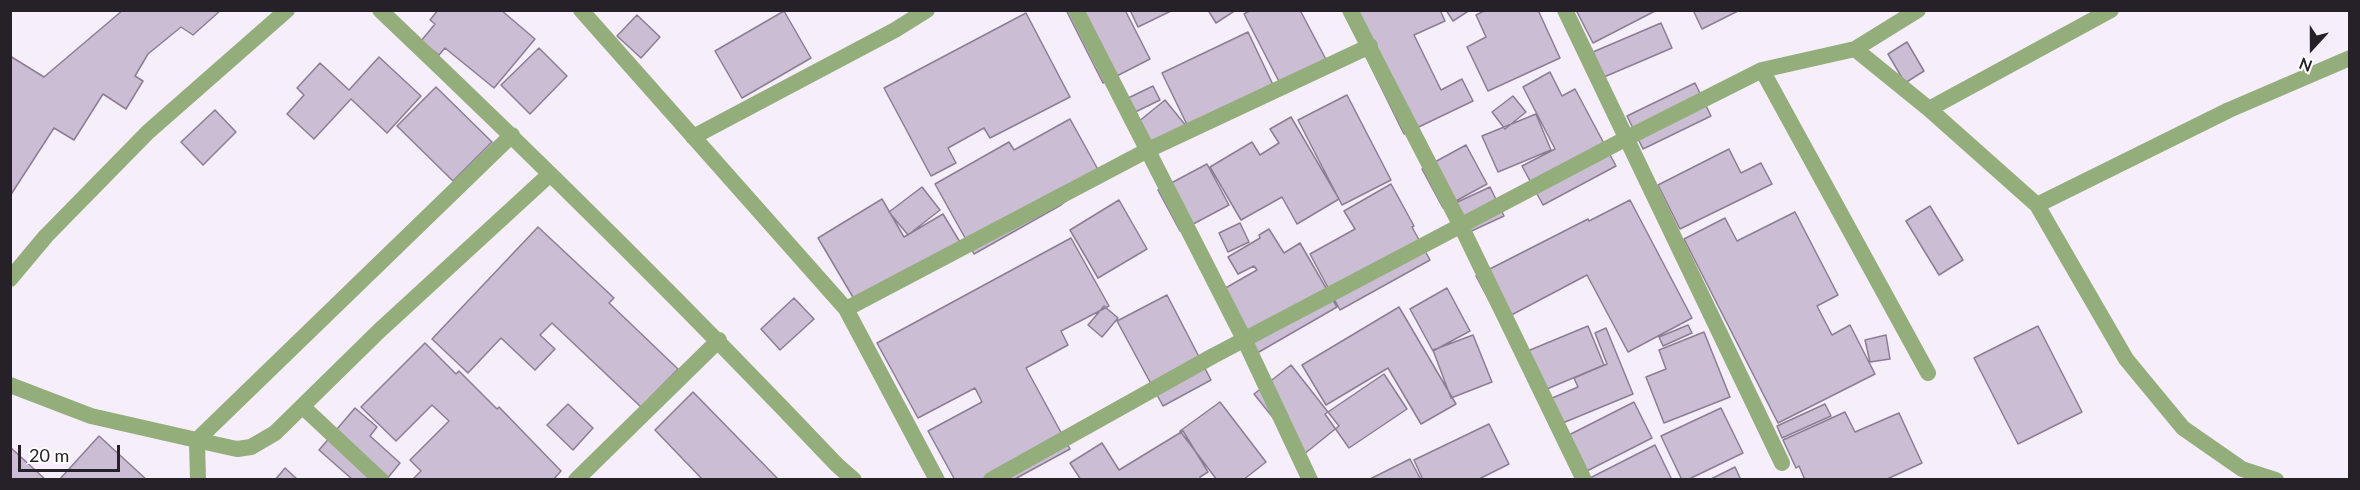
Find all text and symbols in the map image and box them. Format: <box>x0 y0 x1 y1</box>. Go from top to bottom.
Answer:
north arrow <box>2282 18 2342 78</box>
text: N <box>2296 54 2315 76</box>
scale bar <box>21 433 123 471</box>
text: 20 m <box>29 444 69 466</box>

